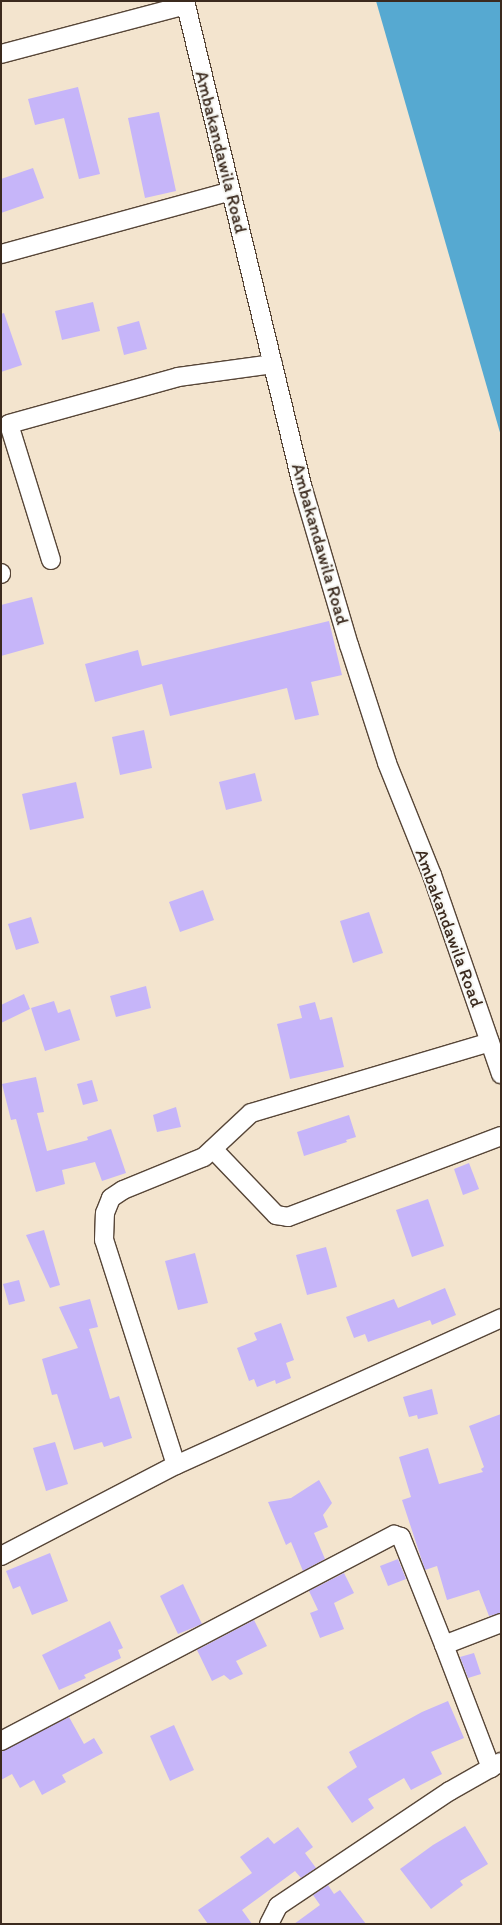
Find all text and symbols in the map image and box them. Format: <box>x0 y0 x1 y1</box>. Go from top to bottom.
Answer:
street label: Ambakandawila Road <box>190 69 252 235</box>
street label: Ambakandawila Road <box>287 461 353 627</box>
street label: Ambakandawila Road <box>410 846 488 1010</box>

